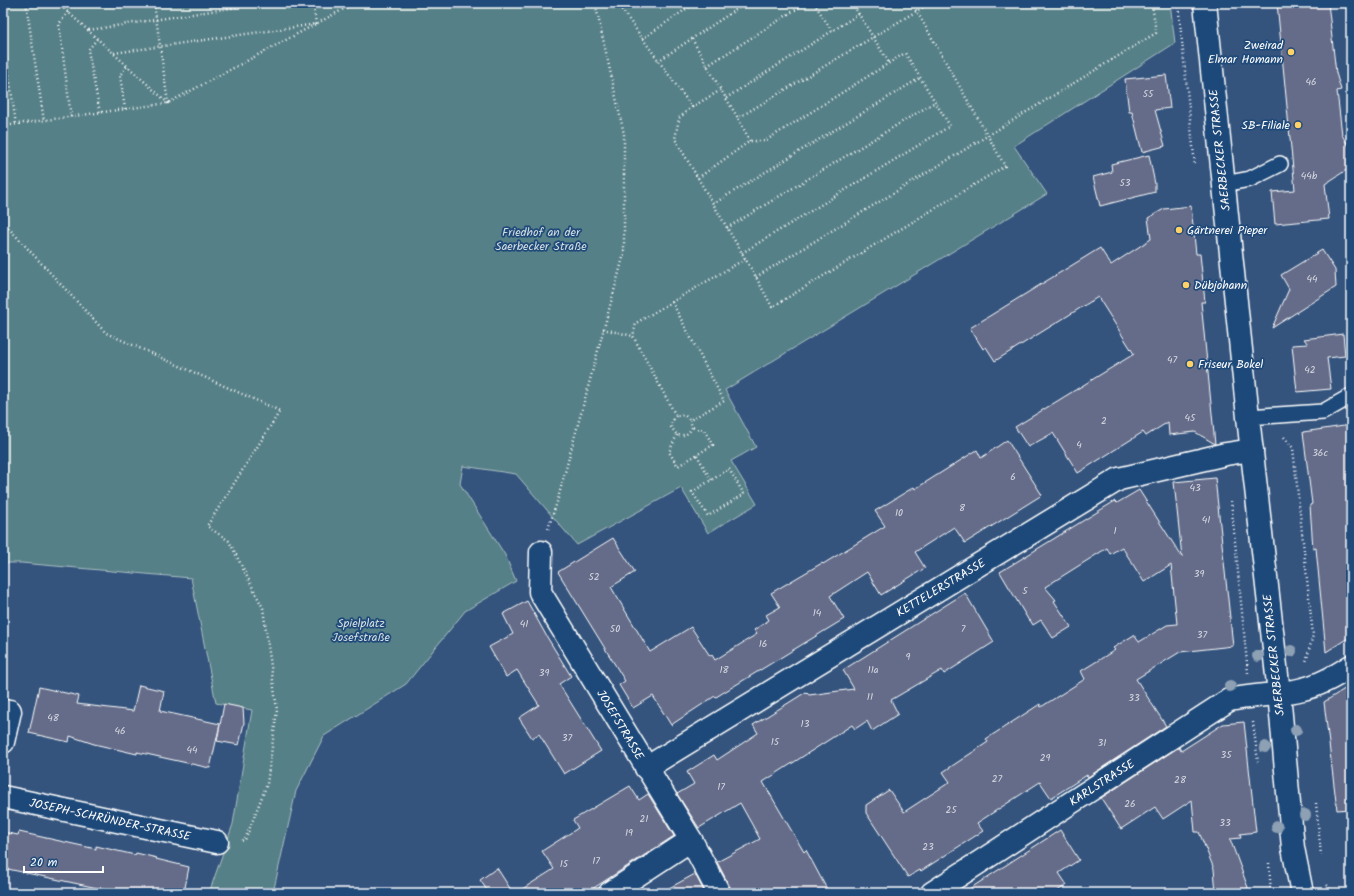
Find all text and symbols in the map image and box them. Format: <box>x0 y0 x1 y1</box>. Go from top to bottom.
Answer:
place label: Zweirad Elmar Homann <box>1208 36 1284 69</box>
marker: Zweirad Elmar Homann <box>1286 47 1296 57</box>
house number: 46 <box>1305 74 1317 90</box>
house number: 55 <box>1143 86 1154 102</box>
street label: SAERBECKER STRASSE <box>1204 87 1236 212</box>
place label: SB-Filiale <box>1242 116 1291 135</box>
marker: SB-Filiale <box>1293 120 1303 130</box>
house number: 44b <box>1301 168 1318 184</box>
house number: 53 <box>1119 175 1131 191</box>
place label: Gärtnerei Pieper <box>1187 221 1268 240</box>
park label: Friedhof an der Saerbecker Straße <box>495 223 587 256</box>
marker: Gärtnerei Pieper <box>1174 225 1184 235</box>
house number: 44 <box>1306 271 1318 287</box>
place label: Dübjohann <box>1194 276 1247 295</box>
marker: Dübjohann <box>1181 280 1191 290</box>
house number: 47 <box>1167 352 1177 368</box>
place label: Friseur Bokel <box>1198 355 1263 374</box>
marker: Friseur Bokel <box>1185 359 1195 369</box>
house number: 42 <box>1304 362 1316 378</box>
house number: 45 <box>1185 410 1196 426</box>
house number: 2 <box>1101 413 1107 429</box>
house number: 4 <box>1076 437 1082 453</box>
house number: 36c <box>1312 445 1328 461</box>
house number: 6 <box>1010 469 1016 485</box>
house number: 43 <box>1189 480 1201 496</box>
house number: 8 <box>959 500 966 516</box>
house number: 10 <box>895 505 903 521</box>
house number: 41 <box>1202 512 1210 528</box>
house number: 1 <box>1113 523 1117 539</box>
street label: KETTELERSTRASSE <box>893 553 990 622</box>
house number: 39 <box>1194 566 1204 582</box>
house number: 52 <box>588 569 600 585</box>
house number: 5 <box>1022 583 1028 599</box>
street label: SAERBECKER STRASSE <box>1258 592 1290 717</box>
house number: 14 <box>813 605 822 621</box>
park label: Spielplatz Josefstraße <box>332 614 391 647</box>
house number: 41 <box>520 616 528 632</box>
house number: 50 <box>610 621 620 637</box>
house number: 7 <box>961 621 966 637</box>
house number: 37 <box>1197 627 1208 643</box>
house number: 16 <box>759 636 767 652</box>
house number: 9 <box>906 649 911 665</box>
house number: 18 <box>719 662 730 678</box>
house number: 11a <box>868 662 879 678</box>
house number: 39 <box>539 665 549 681</box>
street label: JOSEFSTRASSE <box>591 686 649 765</box>
house number: 11 <box>867 689 873 705</box>
house number: 33 <box>1128 690 1140 706</box>
house number: 48 <box>47 710 60 726</box>
house number: 13 <box>801 716 810 732</box>
house number: 46 <box>114 723 126 739</box>
house number: 37 <box>562 730 573 746</box>
house number: 15 <box>771 734 780 750</box>
house number: 31 <box>1098 735 1106 751</box>
house number: 44 <box>186 742 198 758</box>
house number: 35 <box>1220 747 1232 763</box>
house number: 29 <box>1040 750 1050 766</box>
street label: KARLSTRASSE <box>1065 754 1139 811</box>
house number: 27 <box>992 771 1003 787</box>
house number: 28 <box>1174 772 1187 788</box>
house number: 17 <box>717 779 725 795</box>
street label: JOSEPH-SCHRÜNDER-STRASSE <box>28 794 193 847</box>
house number: 26 <box>1124 796 1136 812</box>
house number: 25 <box>945 802 957 818</box>
house number: 21 <box>640 811 648 827</box>
house number: 33 <box>1219 815 1231 831</box>
house number: 19 <box>625 825 633 841</box>
house number: 23 <box>922 839 934 855</box>
scale bar <box>24 848 103 874</box>
text: 20 m <box>30 853 58 872</box>
house number: 17 <box>592 853 600 869</box>
house number: 15 <box>560 856 569 872</box>

